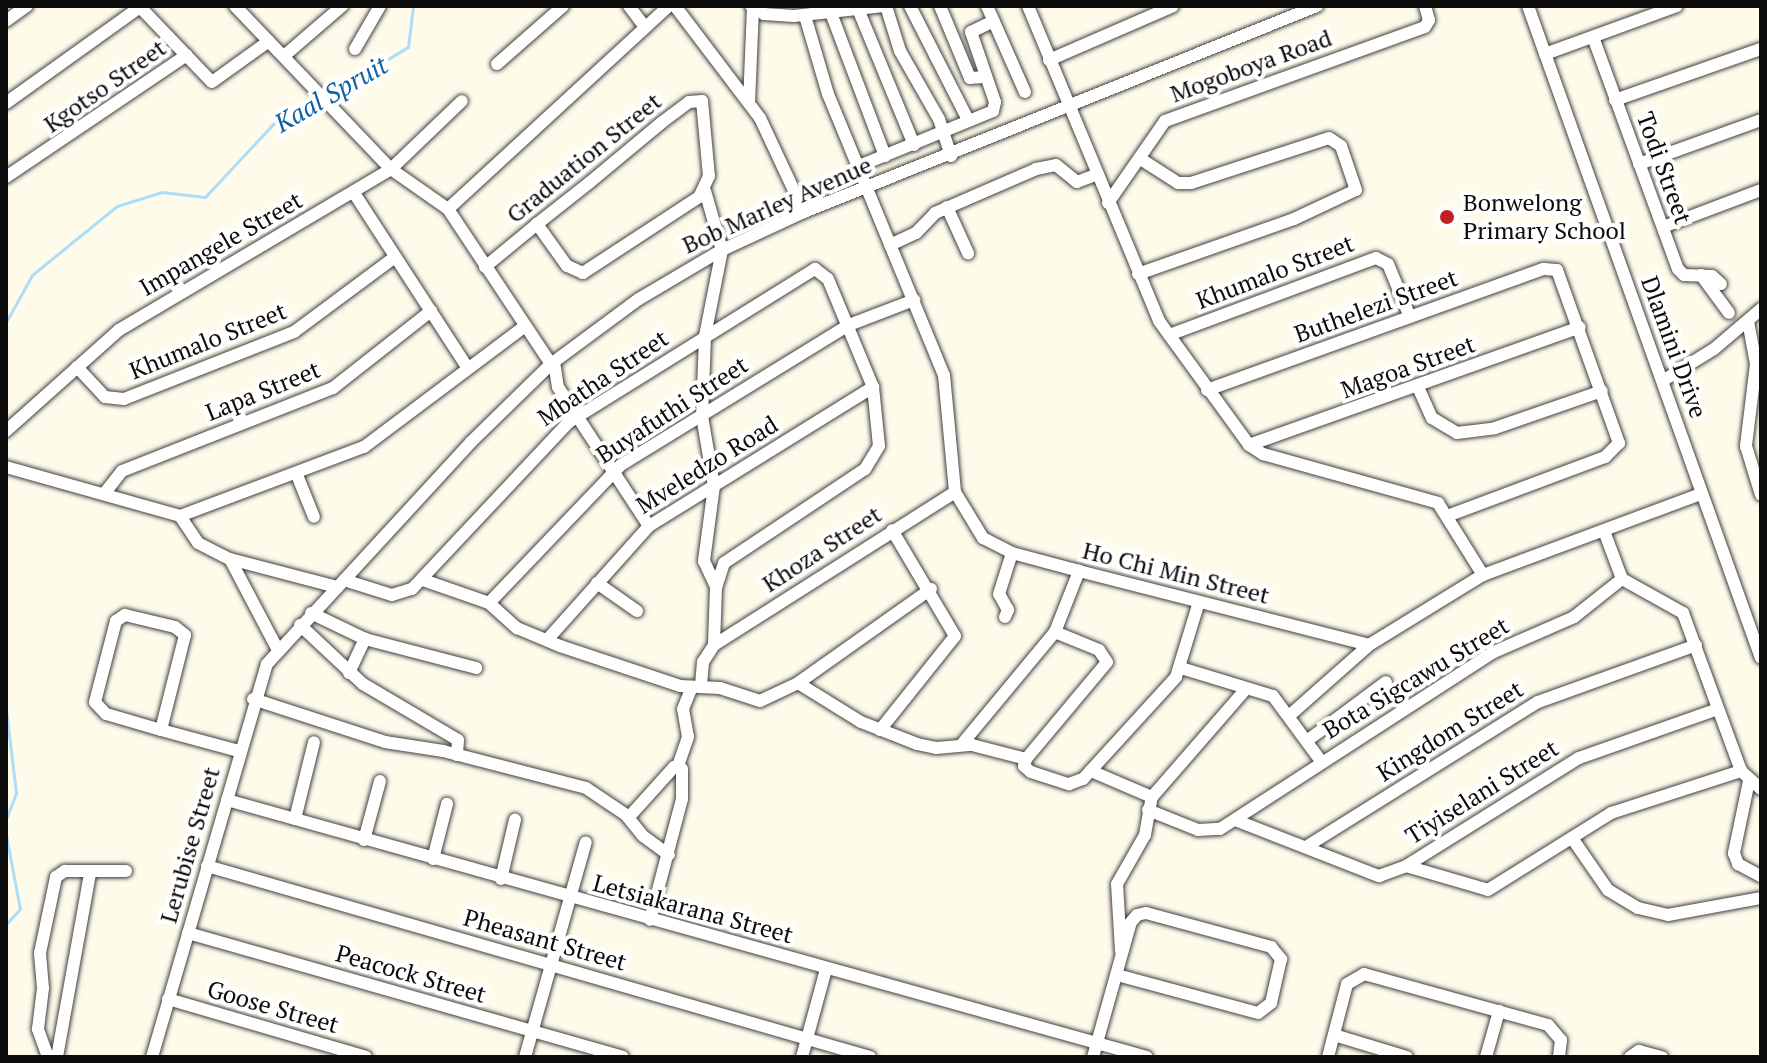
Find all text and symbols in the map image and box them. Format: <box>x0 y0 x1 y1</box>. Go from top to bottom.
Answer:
street label: Mogoboya Road <box>1166 23 1336 109</box>
street label: Kgotso Street <box>38 33 172 139</box>
water label: Kaal Spruit <box>269 49 393 139</box>
street label: Graduation Street <box>501 87 667 229</box>
street label: Todi Street <box>1630 108 1698 228</box>
street label: Bob Marley Avenue <box>678 150 876 260</box>
street label: Impangele Street <box>135 186 307 302</box>
place label: Bonwelong Primary School <box>1463 189 1626 245</box>
marker: Bonwelong Primary School <box>1438 208 1456 226</box>
street label: Khumalo Street <box>1192 229 1358 315</box>
street label: Buthelezi Street <box>1291 263 1461 349</box>
street label: Dlamini Drive <box>1635 272 1713 422</box>
street label: Khumalo Street <box>125 296 291 386</box>
street label: Mbatha Street <box>532 324 674 432</box>
street label: Magoa Street <box>1337 329 1479 405</box>
street label: Buyafuthi Street <box>591 350 753 470</box>
street label: Lapa Street <box>202 355 324 427</box>
street label: Mveledzo Road <box>631 410 783 520</box>
street label: Khoza Street <box>757 500 887 598</box>
street label: Ho Chi Min Street <box>1080 536 1272 610</box>
street label: Bota Sigcawu Street <box>1318 611 1514 745</box>
street label: Kingdom Street <box>1372 675 1528 787</box>
street label: Tiyiselani Street <box>1400 734 1564 850</box>
street label: Lerubise Street <box>154 764 226 926</box>
street label: Letsiakarana Street <box>590 868 796 950</box>
street label: Pheasant Street <box>460 903 630 977</box>
street label: Peacock Street <box>332 939 490 1009</box>
street label: Goose Street <box>204 974 342 1040</box>

